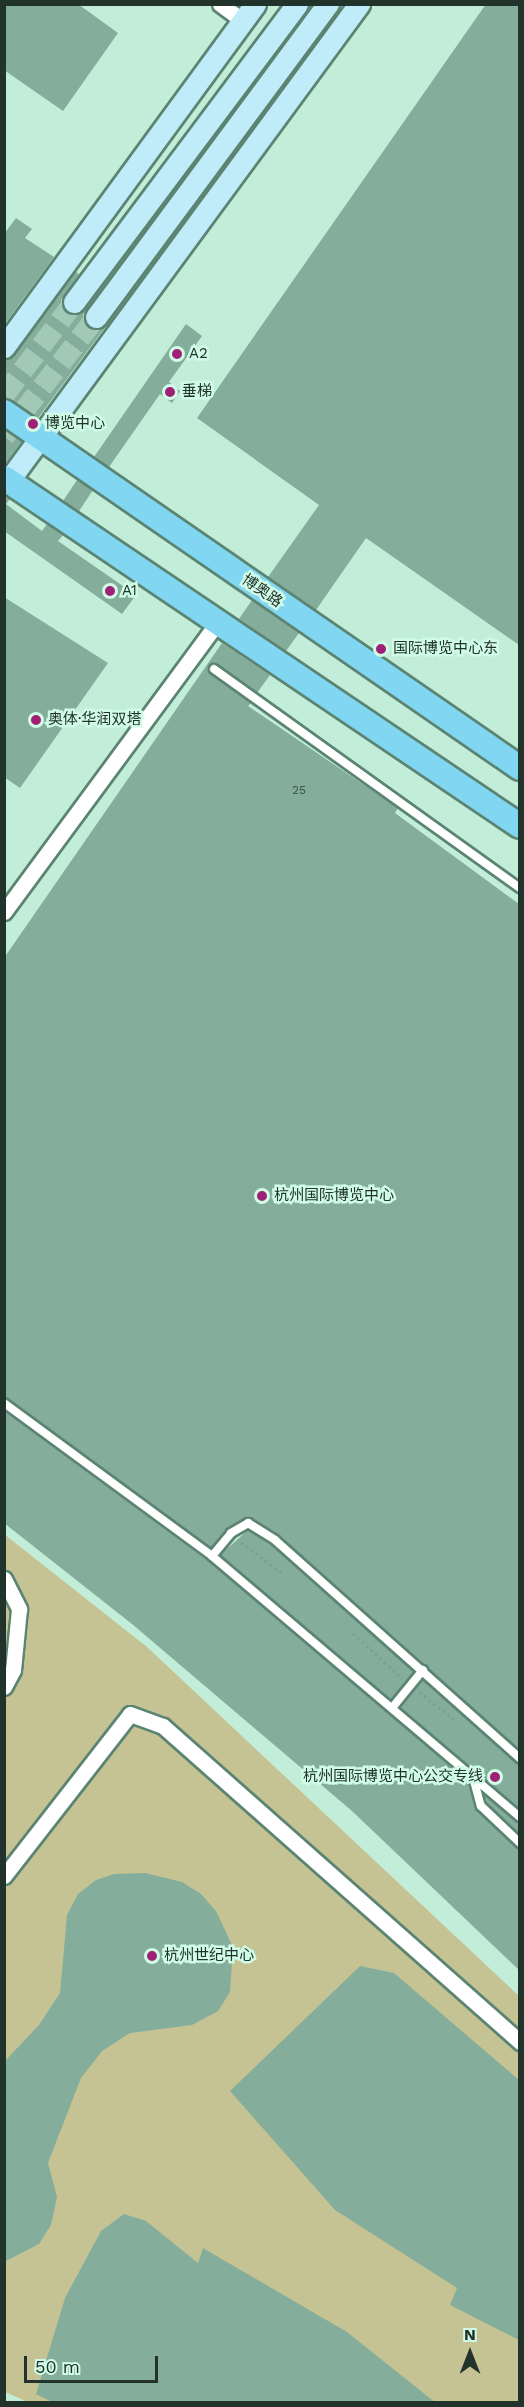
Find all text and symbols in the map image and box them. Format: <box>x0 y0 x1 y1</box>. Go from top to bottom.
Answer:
place label: A2 <box>189 345 208 363</box>
marker: A2 <box>170 347 184 361</box>
place label: 垂梯 <box>182 383 212 401</box>
marker: 垂梯 <box>163 385 177 399</box>
place label: 博览中心 <box>45 415 105 433</box>
marker: 博览中心 <box>26 417 40 431</box>
street label: 博奥路 <box>238 571 286 611</box>
place label: A1 <box>122 582 137 600</box>
marker: A1 <box>103 584 117 598</box>
place label: 国际博览中心东 <box>393 640 498 658</box>
marker: 国际博览中心东 <box>374 642 388 656</box>
place label: 奥体·华润双塔 <box>48 711 141 729</box>
marker: 奥体·华润双塔 <box>29 713 43 727</box>
house number: 25 <box>292 784 306 798</box>
place label: 杭州国际博览中心 <box>274 1187 394 1205</box>
marker: 杭州国际博览中心 <box>255 1189 269 1203</box>
place label: 杭州国际博览中心公交专线 <box>303 1768 483 1786</box>
marker: 杭州国际博览中心公交专线 <box>488 1770 502 1784</box>
place label: 杭州世纪中心 <box>164 1947 254 1965</box>
marker: 杭州世纪中心 <box>145 1949 159 1963</box>
north arrow <box>440 2323 500 2383</box>
text: N <box>464 2325 476 2344</box>
scale bar <box>27 2344 160 2382</box>
text: 50 m <box>35 2356 80 2377</box>

